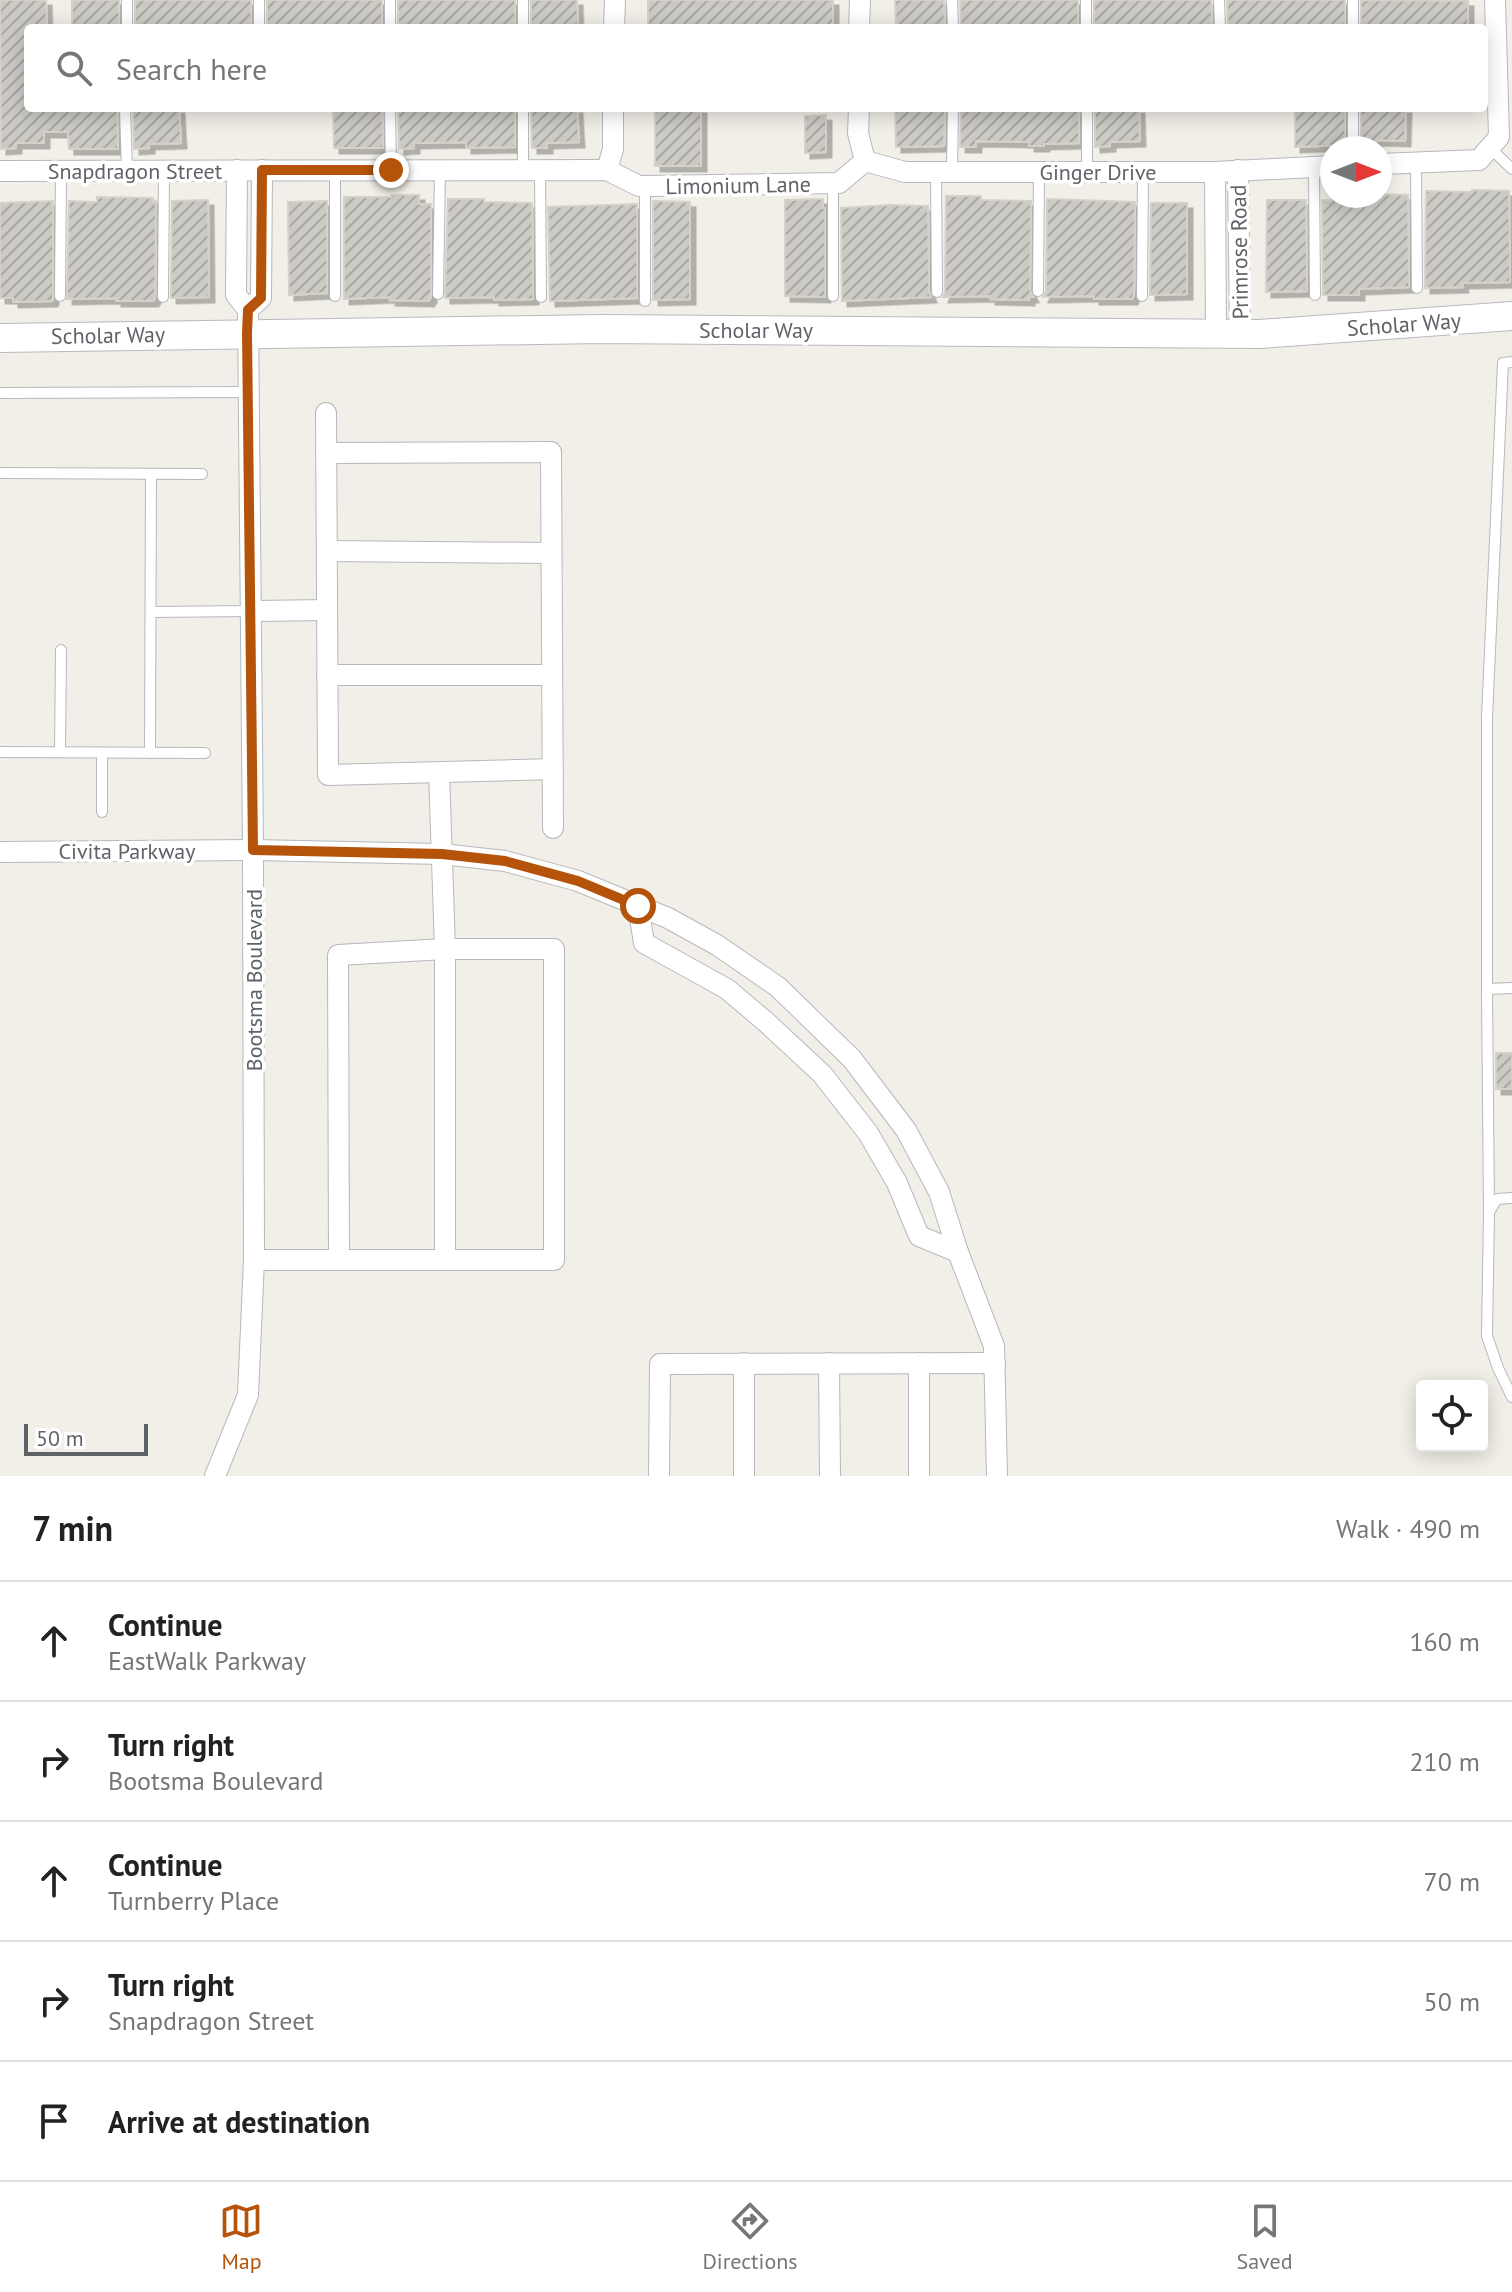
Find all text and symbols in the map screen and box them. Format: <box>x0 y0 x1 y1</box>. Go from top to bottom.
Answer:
search box <box>24 24 1488 112</box>
icon: search <box>52 46 96 90</box>
text: Search here <box>116 49 267 88</box>
north arrow <box>1320 136 1392 208</box>
route end <box>373 152 409 188</box>
street label: Snapdragon Street <box>48 157 223 185</box>
street label: Ginger Drive <box>1039 158 1157 186</box>
street label: Limonium Lane <box>665 170 811 200</box>
street label: Primrose Road <box>1224 184 1254 320</box>
street label: Scholar Way <box>1346 306 1463 342</box>
street label: Scholar Way <box>699 316 814 344</box>
street label: Scholar Way <box>51 320 166 350</box>
street label: Civita Parkway <box>59 837 196 865</box>
route start <box>620 888 656 924</box>
street label: Bootsma Boulevard <box>240 889 268 1071</box>
map controls <box>1416 1380 1488 1452</box>
button: locate <box>1416 1380 1488 1452</box>
scale bar <box>24 1420 148 1456</box>
text: 50 m <box>36 1424 84 1452</box>
text: 7 min <box>32 1506 113 1550</box>
text: Walk · 490 m <box>1336 1512 1480 1545</box>
text: Continue <box>108 1605 222 1644</box>
icon: ahead <box>32 1619 76 1663</box>
text: 160 m <box>1409 1625 1480 1658</box>
text: EastWalk Parkway <box>108 1644 306 1677</box>
text: Turn right <box>108 1725 234 1764</box>
icon: right <box>32 1739 76 1783</box>
text: 210 m <box>1409 1745 1480 1778</box>
text: Bootsma Boulevard <box>108 1764 323 1797</box>
text: Continue <box>108 1845 222 1884</box>
icon: ahead <box>32 1859 76 1903</box>
text: 70 m <box>1424 1865 1480 1898</box>
text: Turnberry Place <box>108 1884 279 1917</box>
text: Turn right <box>108 1965 234 2004</box>
icon: right <box>32 1979 76 2023</box>
text: 50 m <box>1424 1985 1480 2018</box>
text: Snapdragon Street <box>108 2004 314 2037</box>
icon: arrive <box>32 2099 76 2143</box>
text: Arrive at destination <box>108 2102 370 2141</box>
tab: Map <box>219 2199 263 2275</box>
tab: Directions <box>702 2199 798 2275</box>
tab: Saved <box>1237 2199 1292 2275</box>

